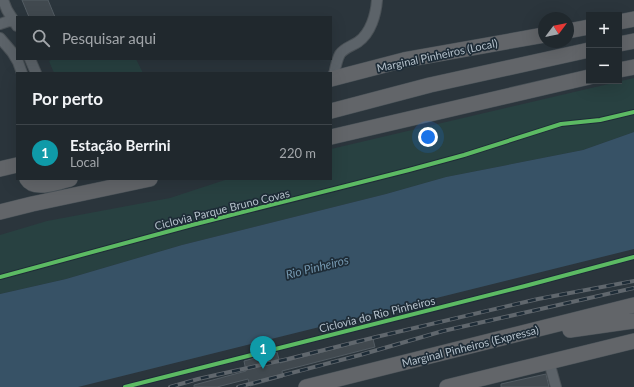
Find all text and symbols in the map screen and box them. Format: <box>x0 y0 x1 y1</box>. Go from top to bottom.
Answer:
north arrow <box>538 12 574 48</box>
map controls <box>586 12 622 84</box>
button: + <box>586 12 622 48</box>
search box <box>16 16 332 60</box>
icon: search <box>30 27 52 49</box>
text: Pesquisar aqui <box>62 29 156 47</box>
street label: Marginal Pinheiros (Local) <box>376 36 499 74</box>
button: − <box>586 48 622 84</box>
text: Por perto <box>32 88 103 109</box>
your location <box>418 127 438 147</box>
text: Estação Berrini <box>70 136 170 154</box>
text: 1 <box>41 145 49 161</box>
text: 220 m <box>279 145 316 161</box>
text: Local <box>70 154 99 170</box>
street label: Ciclovia Parque Bruno Covas <box>153 186 291 232</box>
water label: Rio Pinheiros <box>284 252 350 282</box>
street label: Ciclovia do Rio Pinheiros <box>318 293 437 335</box>
street label: Marginal Pinheiros (Expressa) <box>400 323 540 369</box>
pin: 1 <box>250 336 276 369</box>

